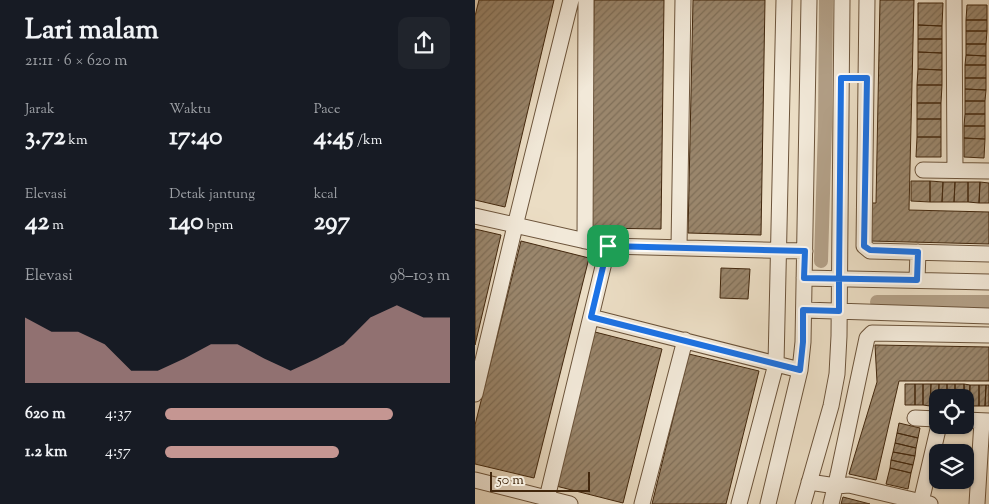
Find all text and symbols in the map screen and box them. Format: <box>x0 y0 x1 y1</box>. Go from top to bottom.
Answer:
text: Lari malam <box>25 11 159 51</box>
button: share <box>398 17 450 69</box>
text: 21:11 · 6 × 620 m <box>25 50 127 73</box>
text: Jarak <box>25 100 55 120</box>
text: Waktu <box>169 100 211 120</box>
text: Pace <box>314 100 340 120</box>
text: 3.72 <box>25 120 65 156</box>
text: 17:40 <box>169 120 222 156</box>
text: 4:45 <box>314 120 354 156</box>
text: km <box>65 131 88 151</box>
text: /km <box>354 131 382 151</box>
text: Elevasi <box>25 185 67 205</box>
text: Detak jantung <box>169 185 255 205</box>
text: kcal <box>314 185 338 205</box>
text: 42 <box>25 205 49 241</box>
text: 140 <box>169 205 203 241</box>
text: 297 <box>314 205 350 241</box>
text: m <box>49 216 64 236</box>
text: bpm <box>203 216 233 236</box>
pin <box>587 225 629 267</box>
icon: arrive <box>594 232 622 260</box>
text: Elevasi <box>25 265 73 288</box>
text: 98–103 m <box>390 265 450 288</box>
map controls <box>929 389 974 489</box>
button: locate <box>929 389 974 434</box>
text: 620 m <box>25 403 65 426</box>
text: 4:37 <box>105 403 132 426</box>
text: 1.2 km <box>25 441 67 464</box>
text: 4:57 <box>105 441 131 464</box>
button: layers <box>929 444 974 489</box>
scale bar <box>490 469 590 492</box>
text: 50 m <box>497 471 524 491</box>

